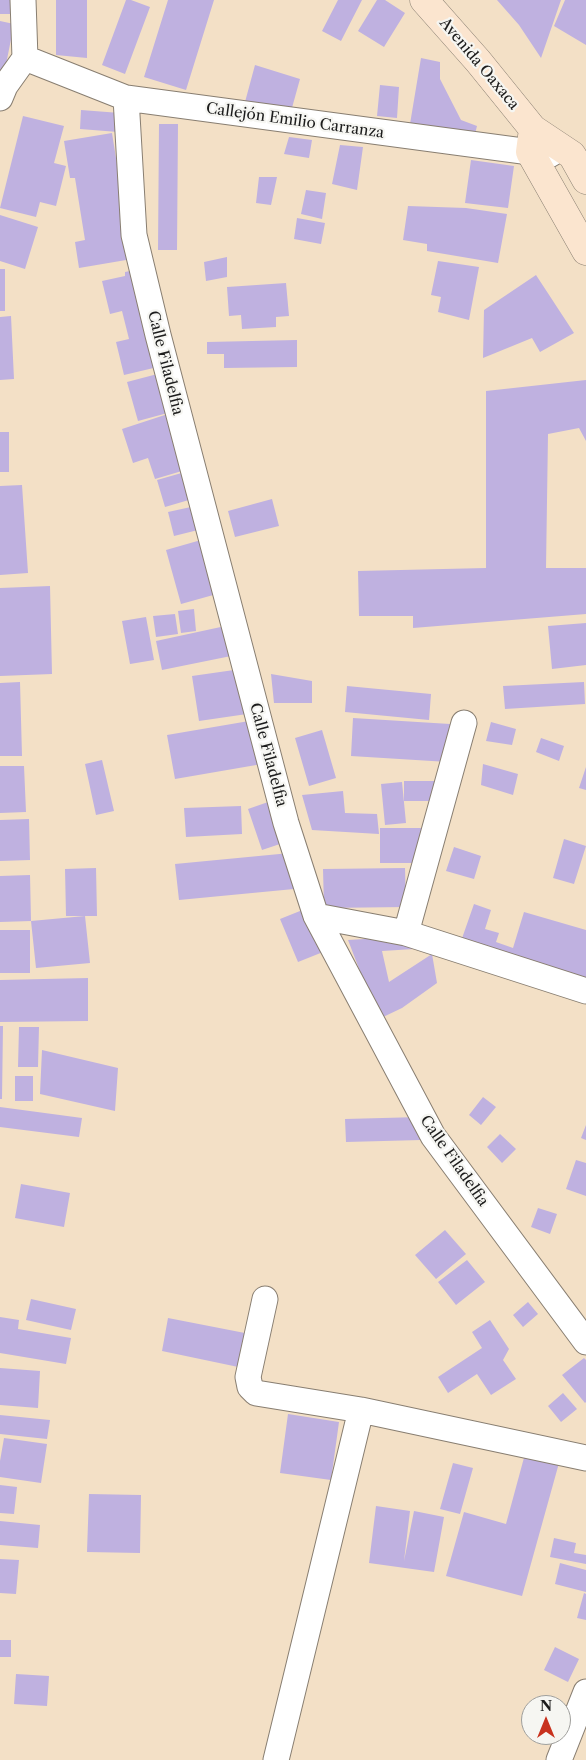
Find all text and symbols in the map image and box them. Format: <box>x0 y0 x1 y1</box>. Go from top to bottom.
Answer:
street label: Avenida Oaxaca <box>435 15 523 113</box>
street label: Callejón Emilio Carranza <box>205 100 385 142</box>
street label: Calle Filadelfia <box>143 309 187 417</box>
street label: Calle Filadelfia <box>245 701 291 809</box>
street label: Calle Filadelfia <box>416 1112 492 1210</box>
north arrow <box>521 1695 571 1745</box>
text: N <box>540 1697 552 1715</box>

